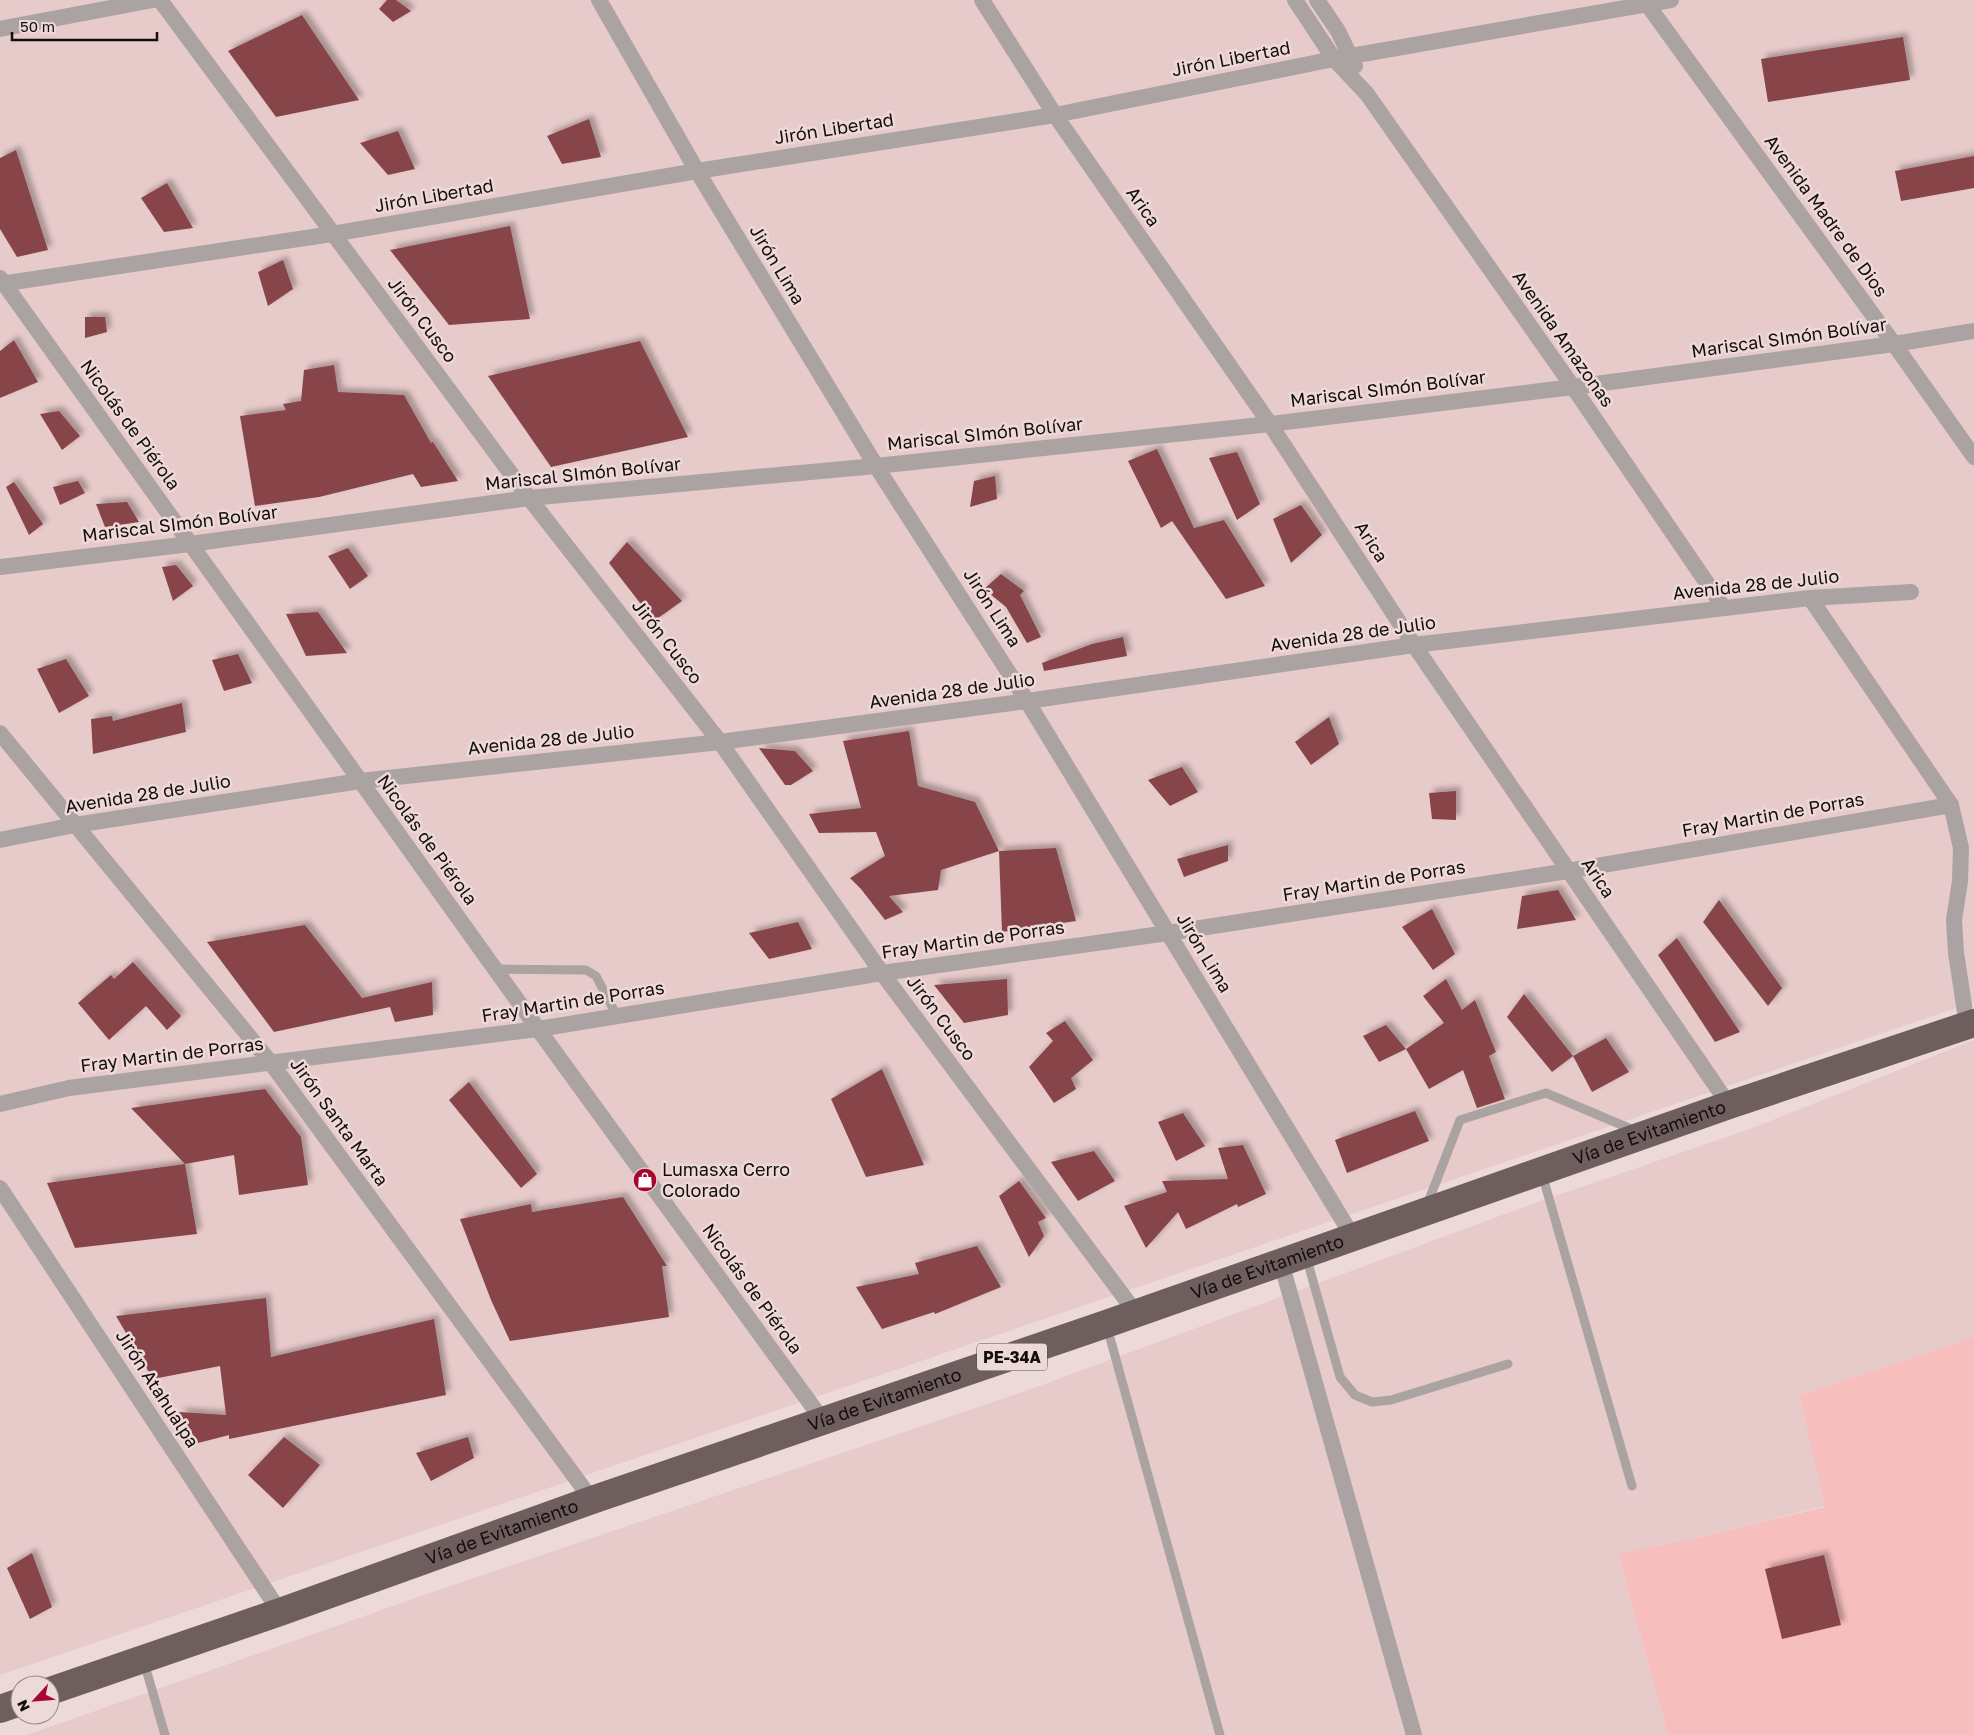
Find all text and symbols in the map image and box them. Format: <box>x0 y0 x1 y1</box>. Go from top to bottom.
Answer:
scale bar <box>12 10 158 42</box>
text: 50 m <box>20 17 55 35</box>
street label: Jirón Libertad <box>1170 36 1292 80</box>
street label: Jirón Libertad <box>773 108 895 148</box>
street label: Avenida Madre de Dios <box>1761 130 1893 301</box>
street label: Jirón Libertad <box>373 174 495 216</box>
street label: Arica <box>1122 182 1165 231</box>
street label: Jirón Lima <box>745 221 810 308</box>
street label: Avenida Amazonas <box>1508 266 1619 411</box>
street label: Jirón Cusco <box>384 272 462 366</box>
street label: Mariscal SImón Bolívar <box>1690 312 1888 362</box>
street label: Nicolás de Piérola <box>76 355 185 494</box>
street label: Mariscal SImón Bolívar <box>1289 365 1487 411</box>
street label: Mariscal SImón Bolívar <box>886 412 1084 454</box>
street label: Mariscal SImón Bolívar <box>484 452 682 494</box>
street label: Mariscal SImón Bolívar <box>81 500 279 546</box>
street label: Arica <box>1351 517 1393 566</box>
street label: Jirón Lima <box>959 564 1026 651</box>
street label: Avenida 28 de Julio <box>1672 564 1840 604</box>
street label: Jirón Cusco <box>628 595 708 688</box>
street label: Avenida 28 de Julio <box>1269 610 1437 656</box>
street label: Avenida 28 de Julio <box>868 667 1036 713</box>
street label: Avenida 28 de Julio <box>467 719 635 759</box>
street label: Avenida 28 de Julio <box>64 769 232 817</box>
street label: Nicolás de Piérola <box>373 770 482 909</box>
street label: Fray Martin de Porras <box>1680 787 1866 841</box>
street label: Arica <box>1577 853 1620 902</box>
street label: Fray Martin de Porras <box>1281 855 1467 905</box>
street label: Jirón Lima <box>1172 909 1237 996</box>
street label: Fray Martin de Porras <box>880 915 1066 963</box>
street label: Jirón Cusco <box>903 970 981 1064</box>
street label: Fray Martin de Porras <box>480 976 666 1026</box>
street label: Fray Martin de Porras <box>79 1032 265 1076</box>
street label: Jirón Santa Marta <box>286 1053 394 1190</box>
street label: Vía de Evitamiento <box>1570 1095 1729 1169</box>
place label: Lumasxa Cerro Colorado <box>662 1158 790 1201</box>
shop icon: Lumasxa Cerro Colorado <box>632 1167 658 1193</box>
street label: Nicolás de Piérola <box>698 1219 807 1358</box>
street label: Vía de Evitamiento <box>1187 1229 1347 1303</box>
street label: Jirón Atahualpa <box>112 1325 204 1451</box>
road number: PE-34A <box>977 1344 1047 1370</box>
street label: Vía de Evitamiento <box>805 1362 964 1435</box>
street label: Vía de Evitamiento <box>422 1494 581 1569</box>
north arrow <box>10 1675 60 1725</box>
text: N <box>13 1697 33 1714</box>

